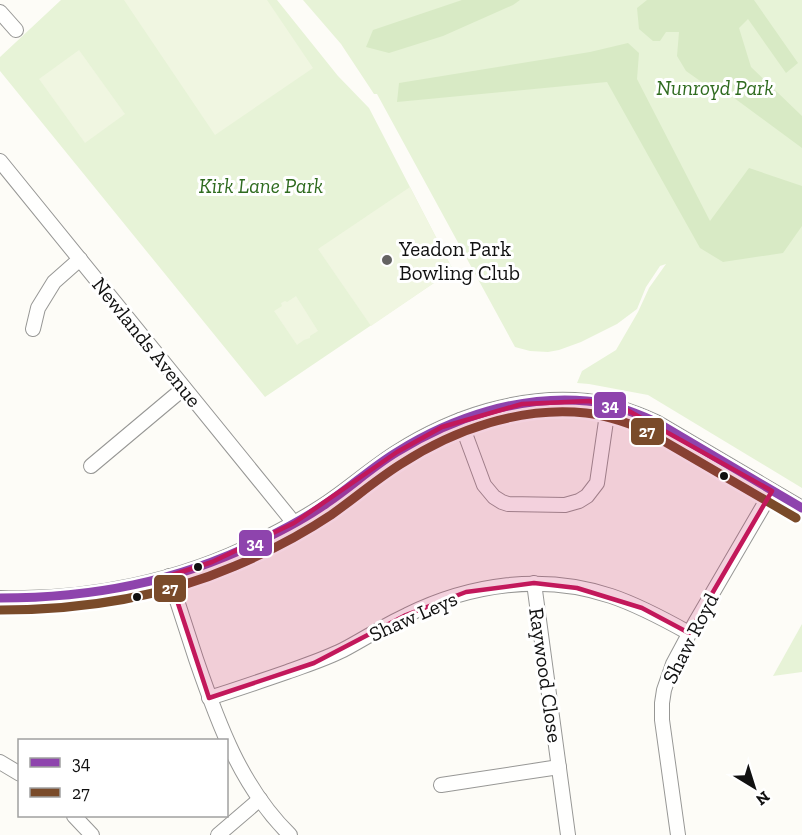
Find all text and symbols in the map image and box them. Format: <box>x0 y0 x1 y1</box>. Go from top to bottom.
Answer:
park label: Nunroyd Park <box>656 75 774 100</box>
park label: Kirk Lane Park <box>199 173 323 198</box>
place label: Yeadon Park Bowling Club <box>398 236 520 285</box>
marker: Yeadon Park Bowling Club <box>380 253 394 267</box>
street label: Newlands Avenue <box>87 272 207 412</box>
line badge: 34 <box>593 391 627 419</box>
text: 34 <box>601 396 619 415</box>
line badge: 27 <box>630 417 665 446</box>
text: 27 <box>639 422 655 441</box>
unlabelled marker <box>718 470 730 482</box>
line badge: 34 <box>238 529 273 557</box>
text: 34 <box>246 534 264 553</box>
unlabelled marker <box>192 561 204 573</box>
line badge: 27 <box>153 574 187 603</box>
text: 27 <box>162 579 178 598</box>
street label: Shaw Leys <box>365 586 461 646</box>
street label: Shaw Royd <box>657 588 724 687</box>
unlabelled marker <box>131 591 143 603</box>
street label: Raywood Close <box>524 606 568 744</box>
legend <box>18 739 228 817</box>
text: 34 <box>72 752 91 774</box>
north arrow <box>724 757 784 817</box>
text: 27 <box>72 782 90 804</box>
text: N <box>752 787 774 810</box>

